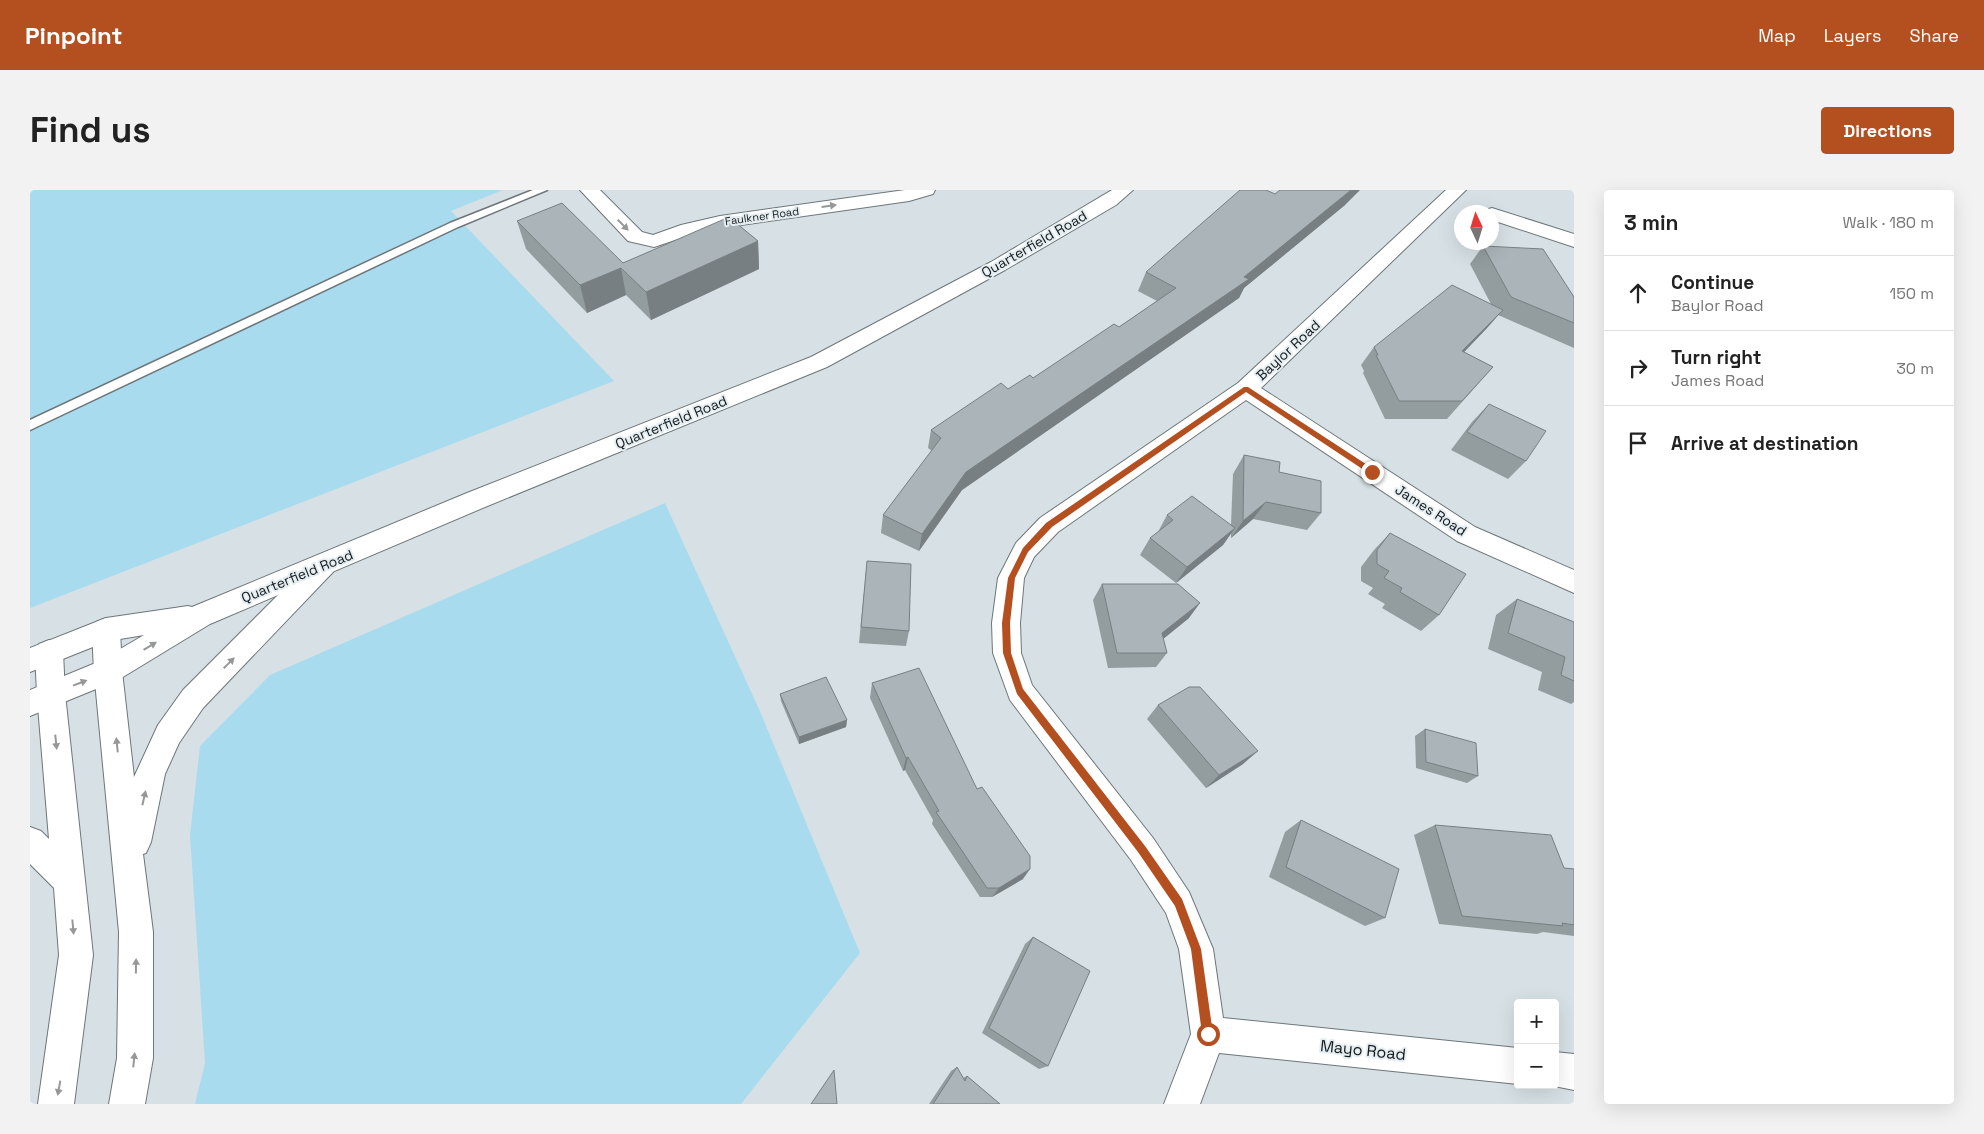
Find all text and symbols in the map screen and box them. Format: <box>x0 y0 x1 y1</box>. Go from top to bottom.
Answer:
text: Pinpoint <box>25 20 122 51</box>
text: Map <box>1758 24 1796 47</box>
text: Layers <box>1824 24 1881 47</box>
text: Share <box>1909 24 1959 47</box>
button: Directions <box>1821 107 1954 154</box>
text: Find us <box>30 108 151 152</box>
one-way arrow <box>821 202 837 210</box>
street label: Faulkner Road <box>724 204 800 228</box>
north arrow <box>1454 205 1499 250</box>
street label: Quarterfield Road <box>978 206 1090 282</box>
text: 3 min <box>1624 209 1679 236</box>
text: Walk · 180 m <box>1842 212 1934 233</box>
one-way arrow <box>617 219 629 231</box>
text: Continue <box>1671 270 1754 295</box>
icon: ahead <box>1624 279 1652 307</box>
text: 150 m <box>1890 283 1934 304</box>
text: Baylor Road <box>1671 295 1764 316</box>
street label: Baylor Road <box>1252 316 1324 384</box>
text: Turn right <box>1671 345 1761 370</box>
icon: right <box>1624 354 1652 382</box>
text: 30 m <box>1896 358 1934 379</box>
text: James Road <box>1671 370 1764 391</box>
street label: Quarterfield Road <box>612 391 730 453</box>
icon: arrive <box>1624 429 1652 457</box>
text: Arrive at destination <box>1671 431 1859 456</box>
route end <box>1361 461 1384 484</box>
street label: James Road <box>1392 480 1470 540</box>
street label: Quarterfield Road <box>238 545 356 607</box>
one-way arrow <box>144 642 157 651</box>
one-way arrow <box>223 657 235 669</box>
one-way arrow <box>73 678 87 686</box>
one-way arrow <box>52 735 60 751</box>
one-way arrow <box>113 736 121 752</box>
one-way arrow <box>141 790 149 806</box>
one-way arrow <box>69 919 77 935</box>
one-way arrow <box>132 958 140 974</box>
map controls <box>1514 999 1559 1089</box>
button: + <box>1514 999 1559 1044</box>
route start <box>1197 1023 1220 1046</box>
street label: Mayo Road <box>1319 1035 1407 1065</box>
button: − <box>1514 1044 1559 1089</box>
one-way arrow <box>130 1051 138 1067</box>
one-way arrow <box>55 1081 63 1097</box>

